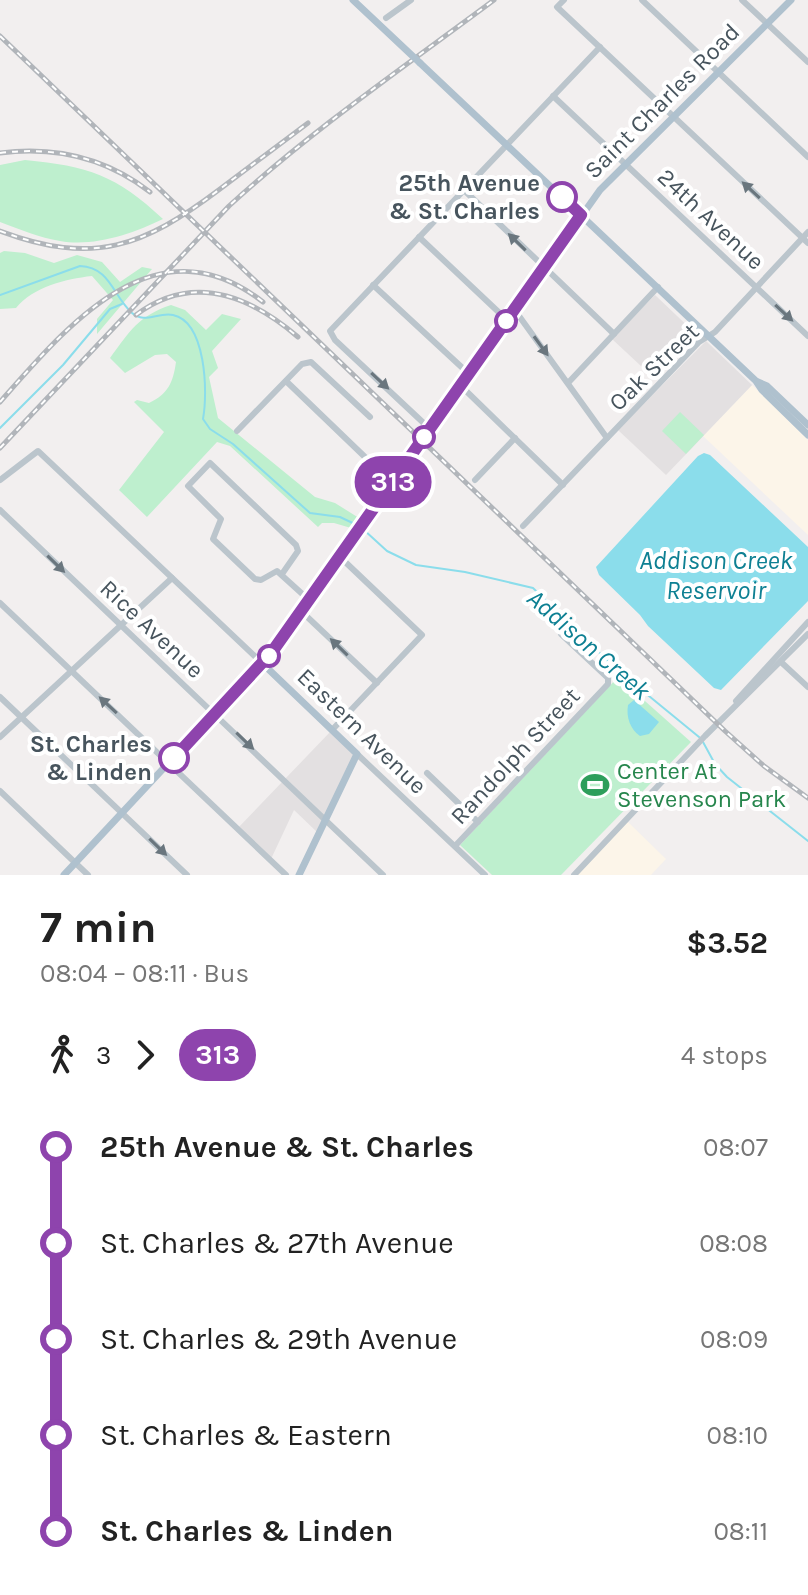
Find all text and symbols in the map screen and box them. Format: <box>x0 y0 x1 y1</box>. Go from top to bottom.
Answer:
street label: Saint Charles Road <box>579 18 745 184</box>
street label: 24th Avenue <box>652 163 770 275</box>
place label: 25th Avenue & St. Charles <box>388 169 540 225</box>
one-way arrow <box>742 181 761 199</box>
marker: 25th Avenue & St. Charles <box>547 182 577 212</box>
one-way arrow <box>508 233 527 252</box>
one-way arrow <box>774 304 793 322</box>
unlabelled marker <box>495 310 517 332</box>
street label: Oak Street <box>603 317 705 417</box>
one-way arrow <box>533 336 549 356</box>
one-way arrow <box>370 372 389 390</box>
unlabelled marker <box>413 426 435 448</box>
line badge: 313 <box>347 456 439 508</box>
text: 313 <box>371 465 415 498</box>
water label: Addison Creek Reservoir <box>639 545 794 606</box>
one-way arrow <box>46 554 65 573</box>
street label: Rice Avenue <box>94 574 210 684</box>
water label: Addison Creek <box>521 582 657 707</box>
one-way arrow <box>330 638 349 656</box>
unlabelled marker <box>258 645 280 667</box>
street label: Eastern Avenue <box>292 662 432 800</box>
street label: Randolph Street <box>445 682 585 830</box>
one-way arrow <box>99 697 118 715</box>
place label: St. Charles & Linden <box>30 730 152 786</box>
one-way arrow <box>235 732 254 750</box>
marker: St. Charles & Linden <box>159 743 189 773</box>
place label: Center At Stevenson Park <box>617 757 786 813</box>
sports icon: Center At Stevenson Park <box>580 770 610 800</box>
one-way arrow <box>148 838 167 856</box>
text: 7 min <box>40 902 157 953</box>
text: $3.52 <box>687 925 768 961</box>
text: 08:04 – 08:11 · Bus <box>40 958 249 989</box>
icon: walk <box>40 1033 84 1077</box>
icon: forward <box>123 1033 167 1077</box>
text: 313 <box>195 1038 240 1071</box>
text: 3 <box>96 1040 111 1071</box>
text: 4 stops <box>681 1040 768 1071</box>
text: 25th Avenue & St. Charles <box>100 1129 474 1165</box>
text: 08:07 <box>703 1132 768 1163</box>
text: St. Charles & 27th Avenue <box>100 1225 454 1261</box>
text: 08:08 <box>699 1228 768 1259</box>
text: St. Charles & 29th Avenue <box>100 1321 457 1357</box>
text: 08:09 <box>700 1324 768 1355</box>
text: St. Charles & Eastern <box>100 1417 392 1453</box>
text: 08:10 <box>707 1420 768 1451</box>
text: St. Charles & Linden <box>100 1513 393 1549</box>
text: 08:11 <box>713 1516 768 1547</box>

